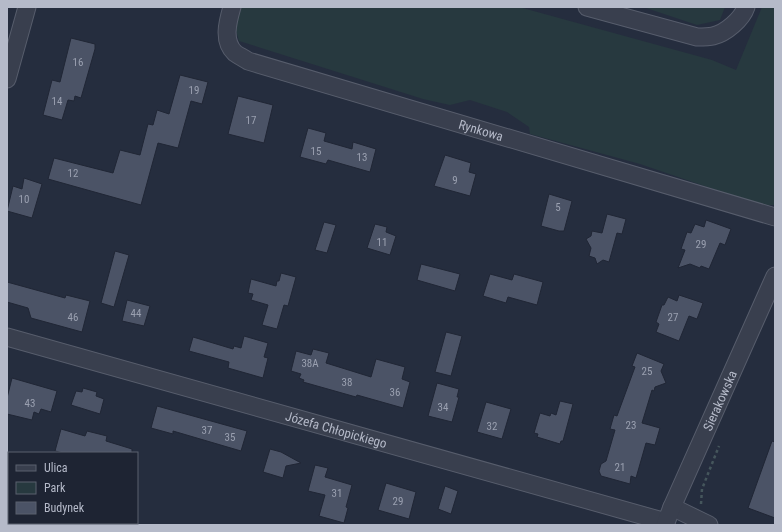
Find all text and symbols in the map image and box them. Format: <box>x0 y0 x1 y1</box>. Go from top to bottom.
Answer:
house number: 16 <box>73 56 83 69</box>
house number: 19 <box>189 84 199 97</box>
house number: 14 <box>52 95 63 108</box>
house number: 17 <box>246 114 256 127</box>
street label: Rynkowa <box>457 116 505 144</box>
house number: 15 <box>311 145 321 158</box>
house number: 13 <box>357 151 367 164</box>
house number: 12 <box>68 167 78 180</box>
house number: 9 <box>452 174 458 187</box>
house number: 10 <box>19 193 29 206</box>
house number: 5 <box>555 201 561 214</box>
house number: 11 <box>377 236 387 249</box>
house number: 29 <box>696 238 706 251</box>
house number: 44 <box>131 307 142 320</box>
house number: 46 <box>68 311 78 324</box>
house number: 27 <box>668 311 678 324</box>
house number: 38A <box>301 357 319 370</box>
house number: 25 <box>642 365 652 378</box>
street label: Sierakowska <box>700 368 740 433</box>
house number: 38 <box>342 376 352 389</box>
house number: 36 <box>390 386 400 399</box>
house number: 43 <box>25 397 35 410</box>
house number: 34 <box>438 401 449 414</box>
street label: Józefa Chłopickiego <box>284 408 389 451</box>
house number: 23 <box>626 419 636 432</box>
house number: 32 <box>487 420 497 433</box>
house number: 37 <box>202 424 212 437</box>
house number: 35 <box>225 431 235 444</box>
legend <box>8 452 138 524</box>
text: Ulica <box>44 461 68 475</box>
house number: 21 <box>615 461 625 474</box>
text: Park <box>44 481 66 495</box>
house number: 31 <box>332 487 342 500</box>
house number: 29 <box>393 495 403 508</box>
text: Budynek <box>44 501 85 515</box>

